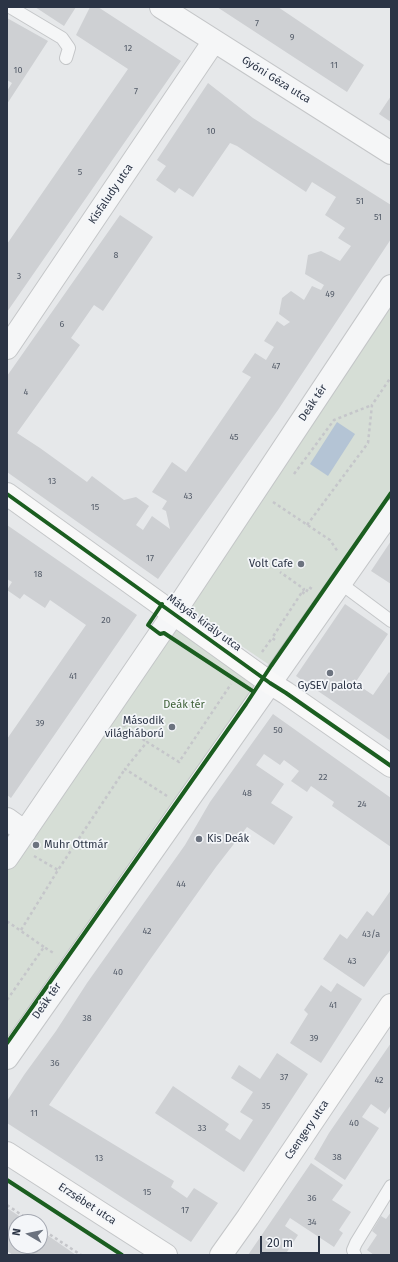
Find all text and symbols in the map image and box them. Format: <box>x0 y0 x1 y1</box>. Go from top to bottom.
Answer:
house number: 7 <box>255 18 259 28</box>
house number: 9 <box>290 32 294 42</box>
house number: 12 <box>124 43 132 53</box>
street label: Gyóni Géza utca <box>239 53 313 107</box>
house number: 11 <box>330 60 338 70</box>
house number: 10 <box>14 65 22 75</box>
house number: 7 <box>134 86 138 96</box>
house number: 10 <box>207 126 215 136</box>
street label: Kisfaludy utca <box>86 161 136 227</box>
house number: 5 <box>78 167 82 177</box>
house number: 51 <box>356 196 364 206</box>
house number: 51 <box>374 212 382 222</box>
house number: 8 <box>114 250 118 260</box>
house number: 3 <box>17 271 21 281</box>
house number: 49 <box>325 289 335 299</box>
house number: 6 <box>60 319 64 329</box>
house number: 47 <box>272 361 280 371</box>
street label: Deák tér <box>296 382 330 424</box>
house number: 4 <box>24 387 28 397</box>
house number: 45 <box>229 432 239 442</box>
house number: 13 <box>48 476 56 486</box>
house number: 43 <box>183 491 193 501</box>
house number: 15 <box>91 502 99 512</box>
house number: 17 <box>146 553 154 563</box>
place label: Volt Cafe <box>249 557 293 571</box>
marker: Volt Cafe <box>296 559 306 569</box>
house number: 18 <box>34 569 42 579</box>
street label: Mátyás király utca <box>164 592 244 654</box>
house number: 20 <box>101 615 111 625</box>
marker: GySEV palota <box>325 668 335 678</box>
house number: 41 <box>69 671 77 681</box>
place label: GySEV palota <box>297 679 363 693</box>
park label: Deák tér <box>163 698 205 712</box>
place label: Második világháború <box>105 714 164 740</box>
house number: 39 <box>35 718 45 728</box>
marker: Második világháború <box>167 722 177 732</box>
house number: 50 <box>273 725 283 735</box>
house number: 22 <box>319 772 327 782</box>
house number: 48 <box>242 788 252 798</box>
house number: 24 <box>358 799 366 809</box>
place label: Kis Deák <box>207 832 249 846</box>
marker: Kis Deák <box>194 834 204 844</box>
place label: Muhr Ottmár <box>44 838 108 852</box>
marker: Muhr Ottmár <box>31 840 41 850</box>
house number: 44 <box>176 879 186 889</box>
house number: 42 <box>142 926 152 936</box>
house number: 43/a <box>362 929 380 939</box>
house number: 43 <box>347 956 357 966</box>
house number: 40 <box>113 967 123 977</box>
street label: Deák tér <box>30 980 64 1022</box>
house number: 41 <box>329 1000 337 1010</box>
house number: 38 <box>82 1013 92 1023</box>
house number: 39 <box>309 1033 319 1043</box>
house number: 36 <box>50 1058 60 1068</box>
house number: 37 <box>280 1072 288 1082</box>
house number: 42 <box>374 1075 384 1085</box>
street label: Csengery utca <box>282 1098 332 1162</box>
house number: 35 <box>262 1101 270 1111</box>
house number: 11 <box>30 1108 38 1118</box>
house number: 40 <box>349 1118 359 1128</box>
house number: 33 <box>198 1123 206 1133</box>
house number: 38 <box>332 1152 342 1162</box>
house number: 13 <box>95 1153 103 1163</box>
street label: Erzsébet utca <box>56 1180 118 1228</box>
house number: 15 <box>143 1187 151 1197</box>
house number: 36 <box>307 1193 317 1203</box>
house number: 17 <box>181 1205 189 1215</box>
north arrow <box>8 1214 48 1254</box>
house number: 34 <box>307 1217 317 1227</box>
text: N <box>10 1228 24 1237</box>
scale bar <box>262 1228 322 1254</box>
text: 20 m <box>267 1236 293 1250</box>

